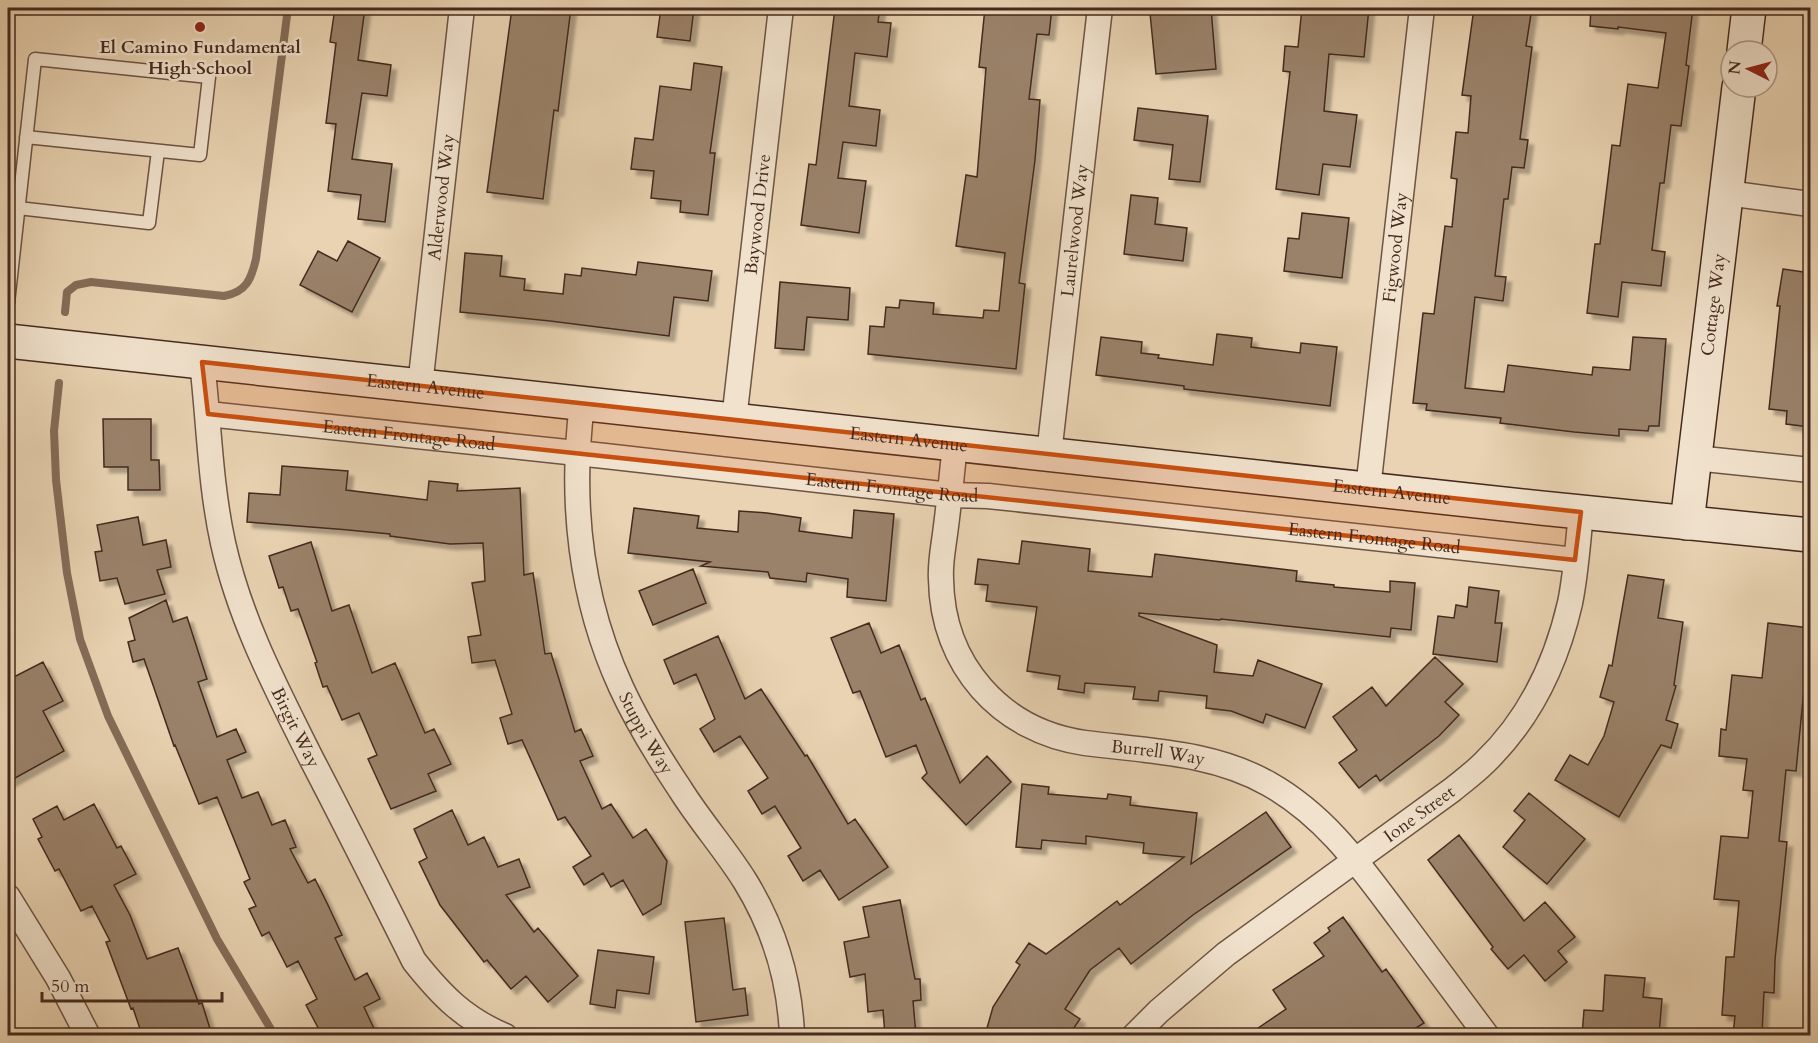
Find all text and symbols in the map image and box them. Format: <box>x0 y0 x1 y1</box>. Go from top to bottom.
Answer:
marker: El Camino Fundamental High School <box>193 20 207 34</box>
place label: El Camino Fundamental High School <box>99 35 301 81</box>
north arrow <box>1719 39 1779 99</box>
text: N <box>1723 59 1747 76</box>
street label: Alderwood Way <box>422 132 460 262</box>
street label: Baywood Drive <box>738 153 777 276</box>
street label: Laurelwood Way <box>1055 162 1095 298</box>
street label: Figwood Way <box>1376 191 1414 304</box>
street label: Cottage Way <box>1695 251 1732 357</box>
street label: Eastern Avenue <box>365 368 486 405</box>
street label: Eastern Frontage Road <box>321 414 497 457</box>
street label: Eastern Avenue <box>848 420 969 458</box>
street label: Eastern Frontage Road <box>804 466 979 508</box>
street label: Eastern Avenue <box>1331 473 1452 511</box>
street label: Eastern Frontage Road <box>1287 516 1462 560</box>
street label: Birgit Way <box>265 683 327 772</box>
street label: Stuppi Way <box>613 688 680 780</box>
street label: Burrell Way <box>1110 734 1208 772</box>
street label: Ione Street <box>1378 779 1460 848</box>
scale bar <box>42 965 222 1003</box>
text: 50 m <box>51 974 90 999</box>

